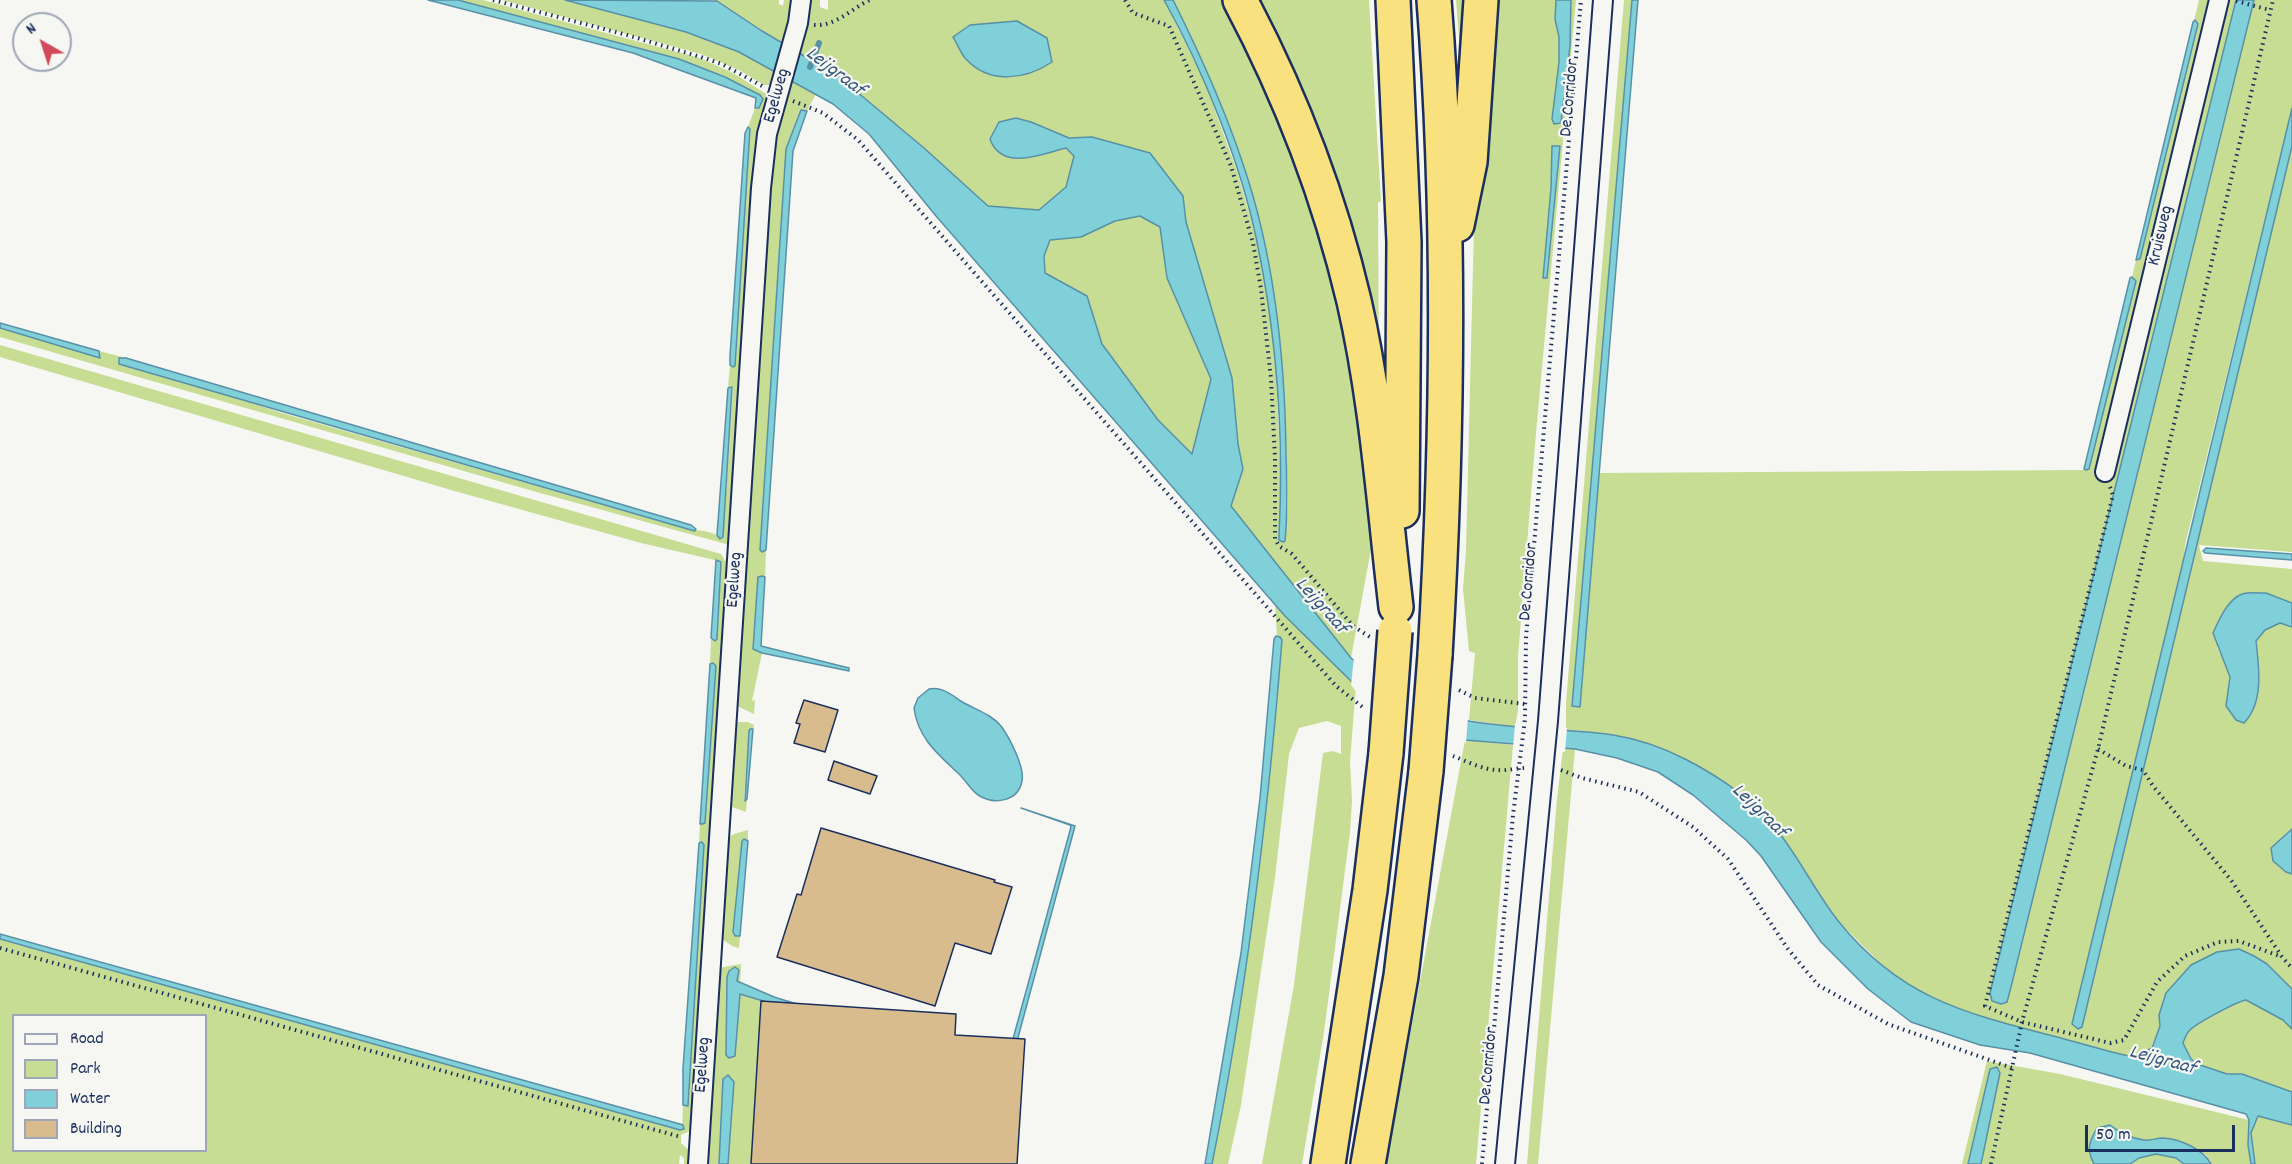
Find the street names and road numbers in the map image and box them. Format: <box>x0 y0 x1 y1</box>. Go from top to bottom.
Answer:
street label: De Corridor <box>1557 58 1585 138</box>
street label: Egelweg <box>760 66 796 126</box>
street label: Kruisweg <box>2145 204 2179 268</box>
street label: De Corridor <box>1516 542 1544 622</box>
street label: Egelweg <box>723 551 749 609</box>
street label: De Corridor <box>1476 1026 1504 1106</box>
street label: Egelweg <box>691 1036 717 1094</box>

